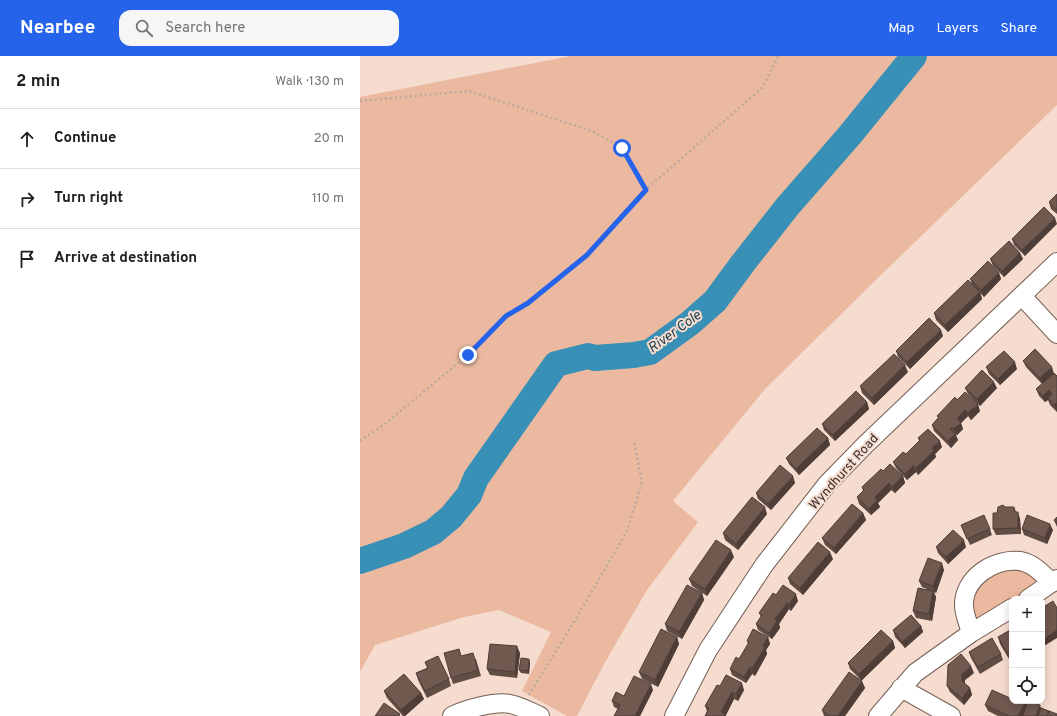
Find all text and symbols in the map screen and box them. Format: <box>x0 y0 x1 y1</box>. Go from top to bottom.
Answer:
search box <box>119 10 399 46</box>
text: Nearbee <box>20 16 95 40</box>
icon: search <box>133 17 155 39</box>
text: Search here <box>165 19 245 38</box>
text: Map <box>888 20 914 37</box>
text: Layers <box>936 20 978 37</box>
text: Share <box>1000 20 1037 37</box>
text: 2 min <box>16 71 60 93</box>
text: Walk · 130 m <box>275 74 344 90</box>
icon: ahead <box>16 128 38 150</box>
text: Continue <box>54 129 116 148</box>
text: 20 m <box>314 131 344 147</box>
route start <box>613 139 631 157</box>
icon: right <box>16 188 38 210</box>
text: Turn right <box>54 189 123 208</box>
text: 110 m <box>312 191 344 207</box>
icon: arrive <box>16 248 38 270</box>
text: Arrive at destination <box>54 249 197 268</box>
water label: River Cole <box>645 307 705 357</box>
route end <box>459 346 477 364</box>
street label: Wyndhurst Road <box>806 431 883 513</box>
map controls <box>1009 596 1045 704</box>
button: + <box>1009 596 1045 632</box>
button: − <box>1009 632 1045 668</box>
button: locate <box>1009 668 1045 704</box>

